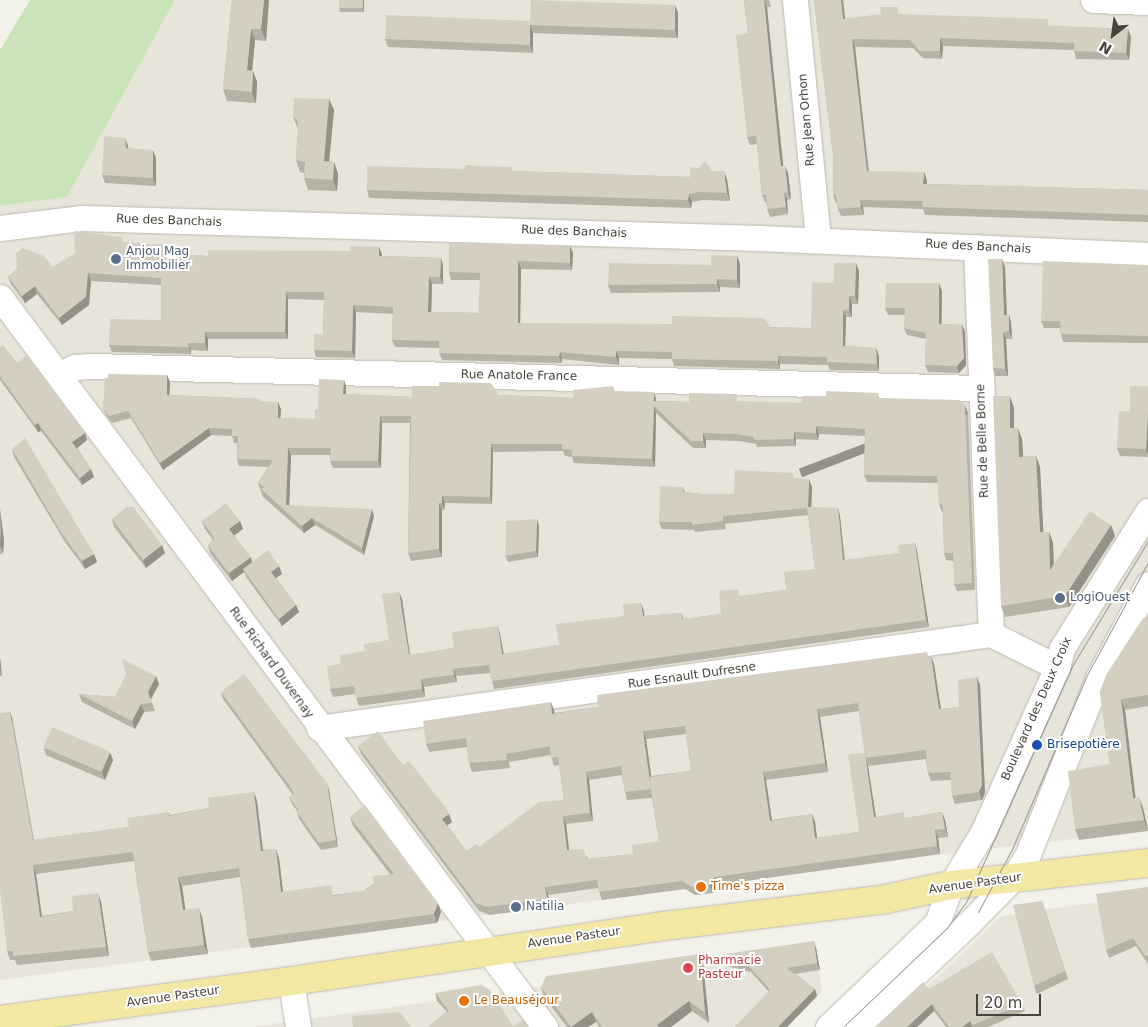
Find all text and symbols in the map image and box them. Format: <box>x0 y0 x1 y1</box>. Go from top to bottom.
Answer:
north arrow <box>1088 10 1138 60</box>
text: N <box>1096 38 1115 58</box>
street label: Rue Jean Orhon <box>796 73 818 167</box>
street label: Rue des Banchais <box>116 212 222 230</box>
street label: Rue des Banchais <box>521 223 627 241</box>
street label: Rue des Banchais <box>925 237 1031 257</box>
place label: Anjou Mag Immobilier <box>126 245 190 273</box>
marker: Anjou Mag Immobilier <box>110 253 122 265</box>
street label: Rue Anatole France <box>461 368 577 384</box>
street label: Rue de Belle Borne <box>974 384 992 498</box>
place label: LogiOuest <box>1070 591 1130 605</box>
marker: LogiOuest <box>1054 592 1066 604</box>
street label: Rue Richard Duvernay <box>226 605 316 721</box>
street label: Boulevard des Deux Croix <box>999 635 1075 783</box>
street label: Rue Esnault Dufresne <box>627 660 757 692</box>
place label: Brisepotière <box>1047 738 1120 752</box>
marker: Brisepotière <box>1031 739 1043 751</box>
street label: Avenue Pasteur <box>928 870 1022 898</box>
place label: Time's pizza <box>711 880 785 894</box>
marker: Time's pizza <box>695 881 707 893</box>
place label: Natilia <box>526 900 564 914</box>
marker: Natilia <box>510 901 522 913</box>
street label: Avenue Pasteur <box>527 924 621 952</box>
place label: Pharmacie Pasteur <box>698 954 761 982</box>
marker: Pharmacie Pasteur <box>682 962 694 974</box>
street label: Avenue Pasteur <box>126 983 220 1011</box>
scale bar <box>978 984 1043 1016</box>
place label: Le Beauséjour <box>474 994 559 1008</box>
text: 20 m <box>984 994 1022 1012</box>
marker: Le Beauséjour <box>458 995 470 1007</box>

